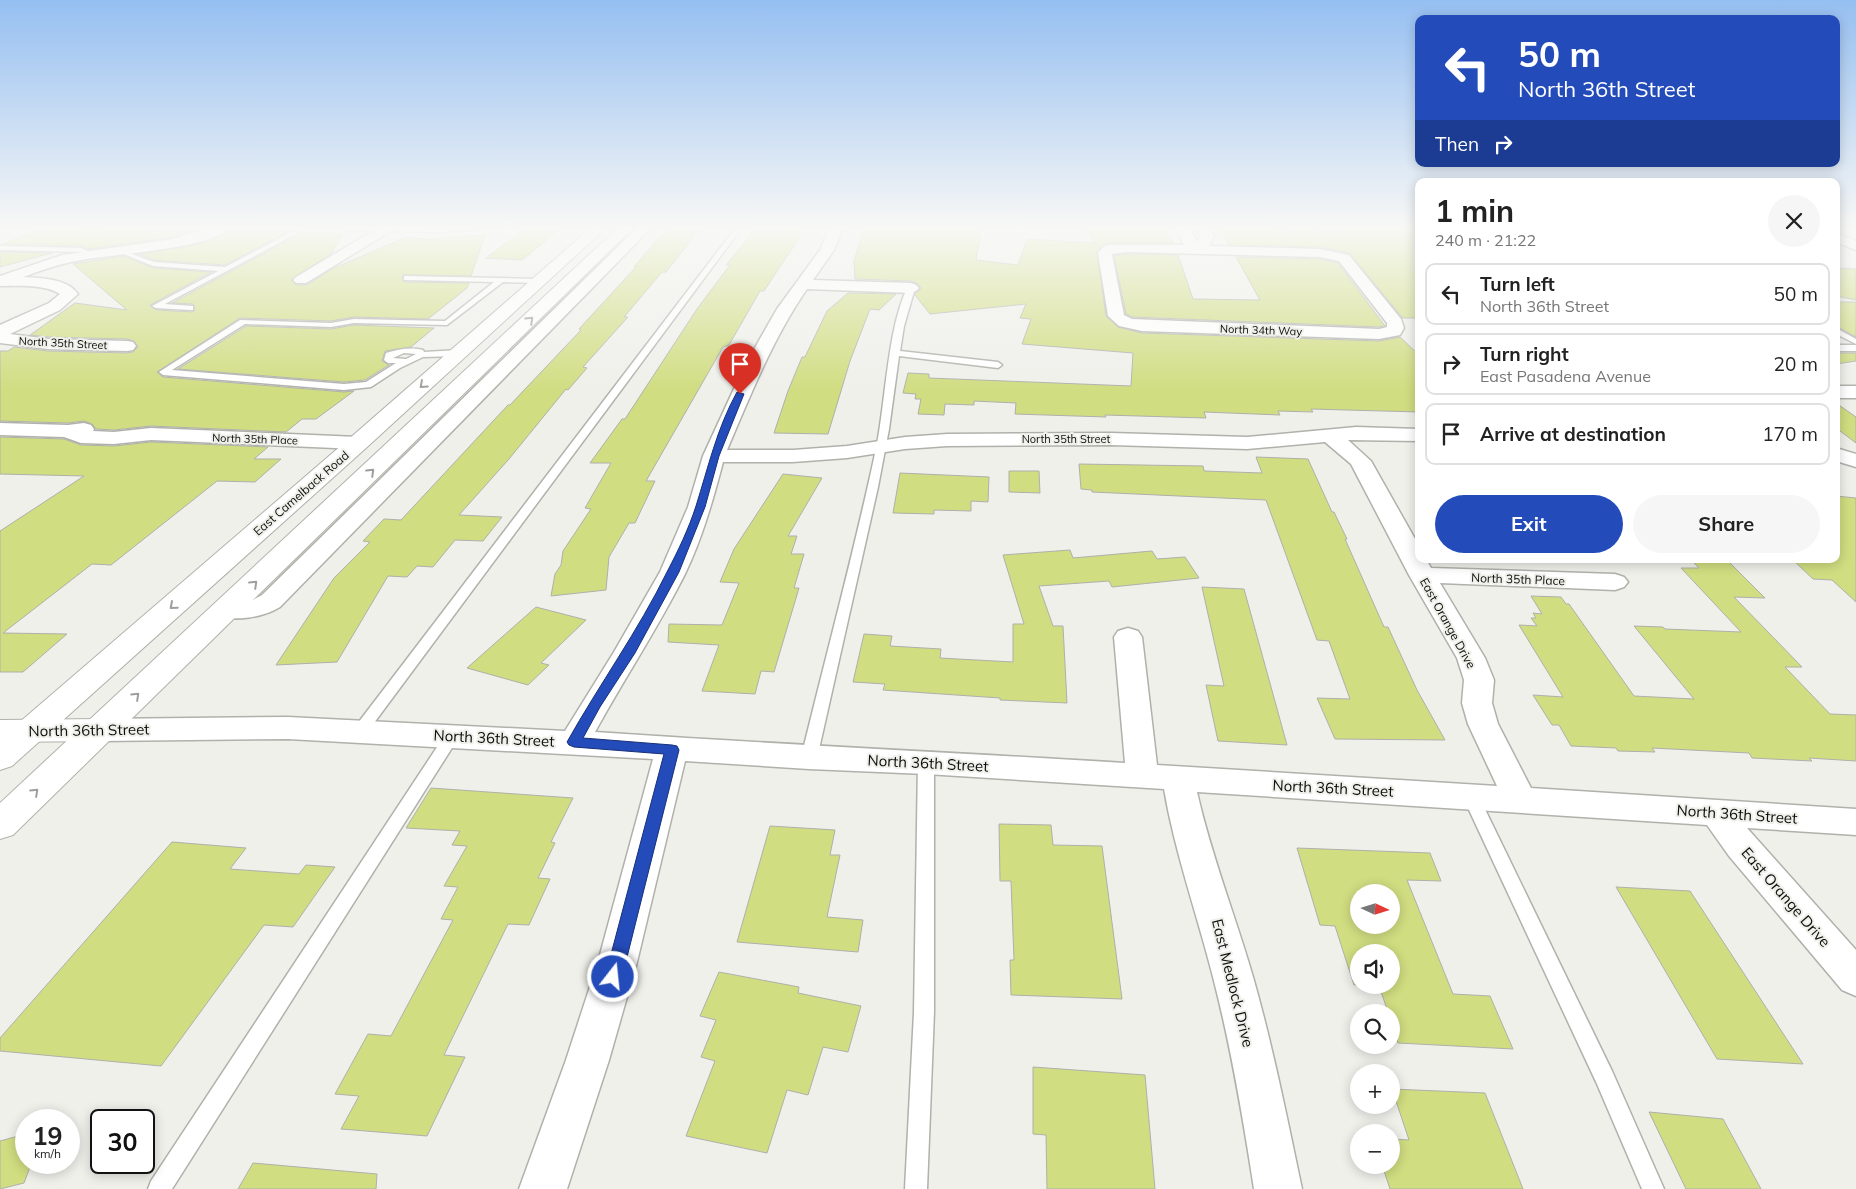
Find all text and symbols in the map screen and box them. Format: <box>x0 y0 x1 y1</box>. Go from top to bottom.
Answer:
text: 50 m <box>1518 32 1601 76</box>
icon: left <box>1435 35 1500 100</box>
text: North 36th Street <box>1518 75 1695 103</box>
icon: right <box>1489 130 1517 158</box>
text: Then <box>1435 132 1479 156</box>
text: 1 min <box>1435 192 1514 230</box>
button: close <box>1768 195 1820 247</box>
text: 240 m · 21:22 <box>1435 230 1536 250</box>
text: Turn left <box>1480 272 1555 296</box>
icon: left <box>1437 280 1465 308</box>
text: 50 m <box>1774 282 1818 306</box>
text: North 36th Street <box>1480 296 1609 316</box>
one-way arrow <box>524 316 533 325</box>
street label: North 34th Way <box>1220 322 1303 338</box>
street label: North 35th Street <box>18 334 108 352</box>
text: Turn right <box>1480 342 1569 366</box>
pin <box>719 343 761 394</box>
icon: arrive <box>726 350 754 378</box>
icon: right <box>1437 350 1465 378</box>
text: 20 m <box>1774 352 1818 376</box>
text: East Pasadena Avenue <box>1480 366 1651 386</box>
one-way arrow <box>419 379 428 388</box>
icon: arrive <box>1437 420 1465 448</box>
text: Arrive at destination <box>1480 422 1666 446</box>
text: 170 m <box>1762 422 1818 446</box>
street label: North 35th Place <box>212 431 298 447</box>
street label: North 35th Street <box>1022 432 1111 446</box>
street label: East Camelback Road <box>250 447 352 539</box>
one-way arrow <box>365 469 374 478</box>
button: Exit <box>1435 495 1623 553</box>
button: Share <box>1633 495 1820 553</box>
street label: North 35th Place <box>1471 570 1565 588</box>
street label: East Orange Drive <box>1417 575 1479 671</box>
one-way arrow <box>248 581 257 590</box>
one-way arrow <box>169 600 178 609</box>
one-way arrow <box>130 693 139 702</box>
street label: North 36th Street <box>28 719 150 741</box>
street label: North 36th Street <box>433 725 555 751</box>
street label: North 36th Street <box>867 750 989 776</box>
street label: North 36th Street <box>1272 775 1394 801</box>
one-way arrow <box>30 789 39 798</box>
street label: North 36th Street <box>1676 800 1798 828</box>
street label: East Orange Drive <box>1737 843 1835 951</box>
north arrow <box>1350 884 1400 934</box>
map controls <box>1350 884 1400 1174</box>
street label: East Medlock Drive <box>1208 917 1258 1049</box>
button: sound <box>1350 944 1400 994</box>
position arrow <box>586 950 638 1002</box>
button: search <box>1350 1004 1400 1054</box>
button: + <box>1350 1064 1400 1114</box>
speed limit sign: 30 <box>90 1109 155 1174</box>
text: 19 <box>32 1120 63 1151</box>
button: − <box>1350 1124 1400 1174</box>
text: km/h <box>34 1146 61 1161</box>

